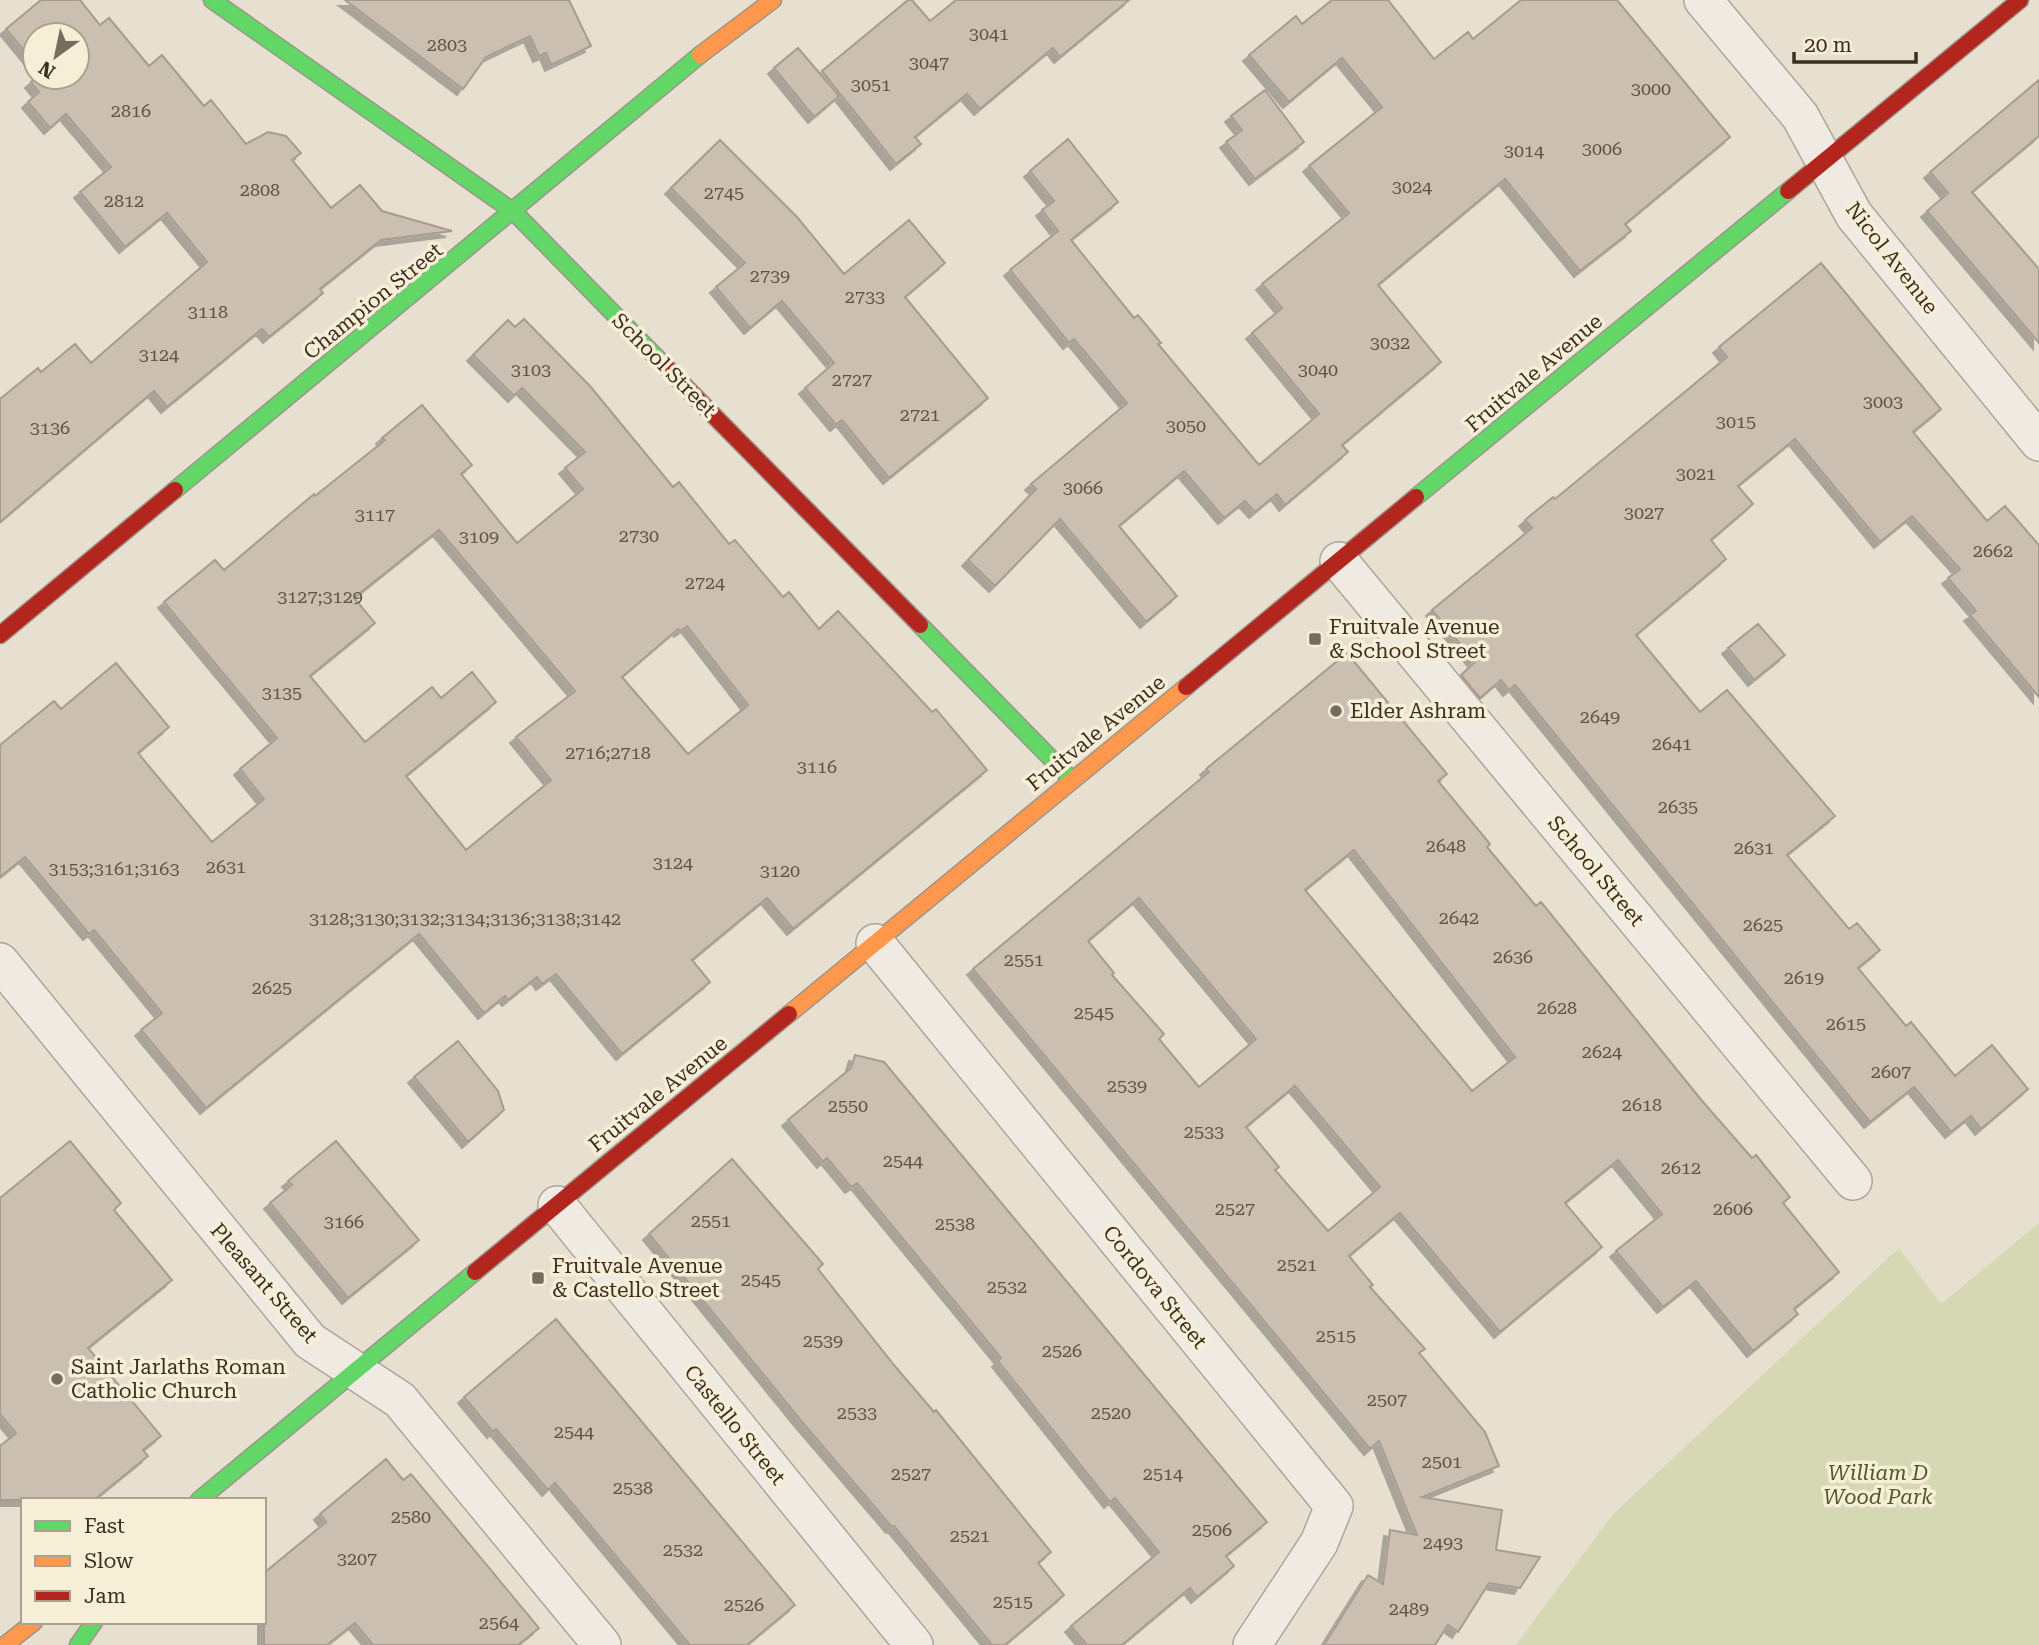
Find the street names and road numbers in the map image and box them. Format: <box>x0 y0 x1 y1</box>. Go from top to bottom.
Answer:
street label: Nicol Avenue <box>1841 197 1943 319</box>
street label: Champion Street <box>299 238 447 364</box>
street label: School Street <box>607 308 721 422</box>
street label: Fruitvale Avenue <box>1461 309 1607 437</box>
street label: Fruitvale Avenue <box>1022 670 1170 796</box>
street label: School Street <box>1543 811 1649 931</box>
street label: Fruitvale Avenue <box>584 1031 732 1157</box>
street label: Pleasant Street <box>205 1218 323 1348</box>
street label: Cordova Street <box>1098 1221 1212 1353</box>
street label: Castello Street <box>679 1360 791 1490</box>

